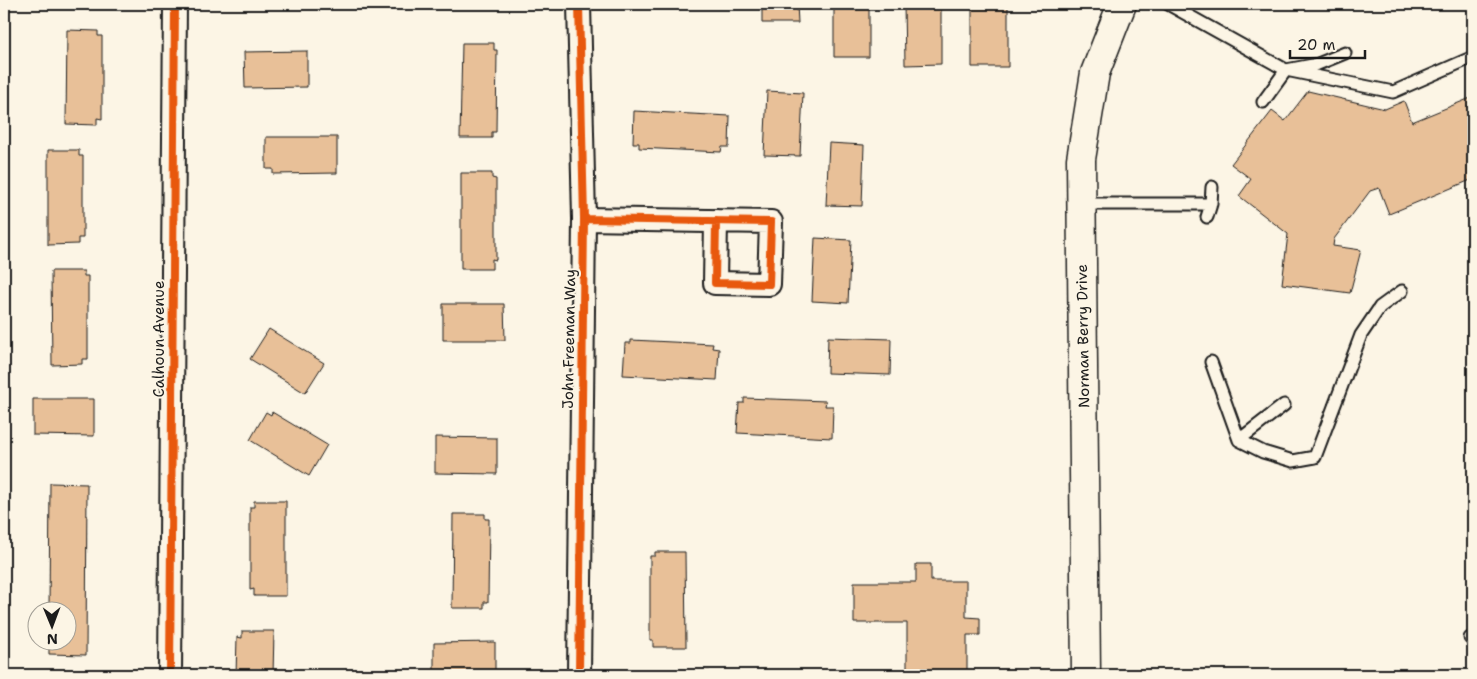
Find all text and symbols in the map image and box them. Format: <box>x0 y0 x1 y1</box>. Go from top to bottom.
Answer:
scale bar <box>1290 28 1364 60</box>
text: 20 m <box>1297 35 1336 55</box>
street label: Norman Berry Drive <box>1072 264 1094 408</box>
street label: John Freeman Way <box>558 269 580 409</box>
street label: Calhoun Avenue <box>149 281 169 397</box>
north arrow <box>28 602 78 652</box>
text: N <box>47 630 58 648</box>

